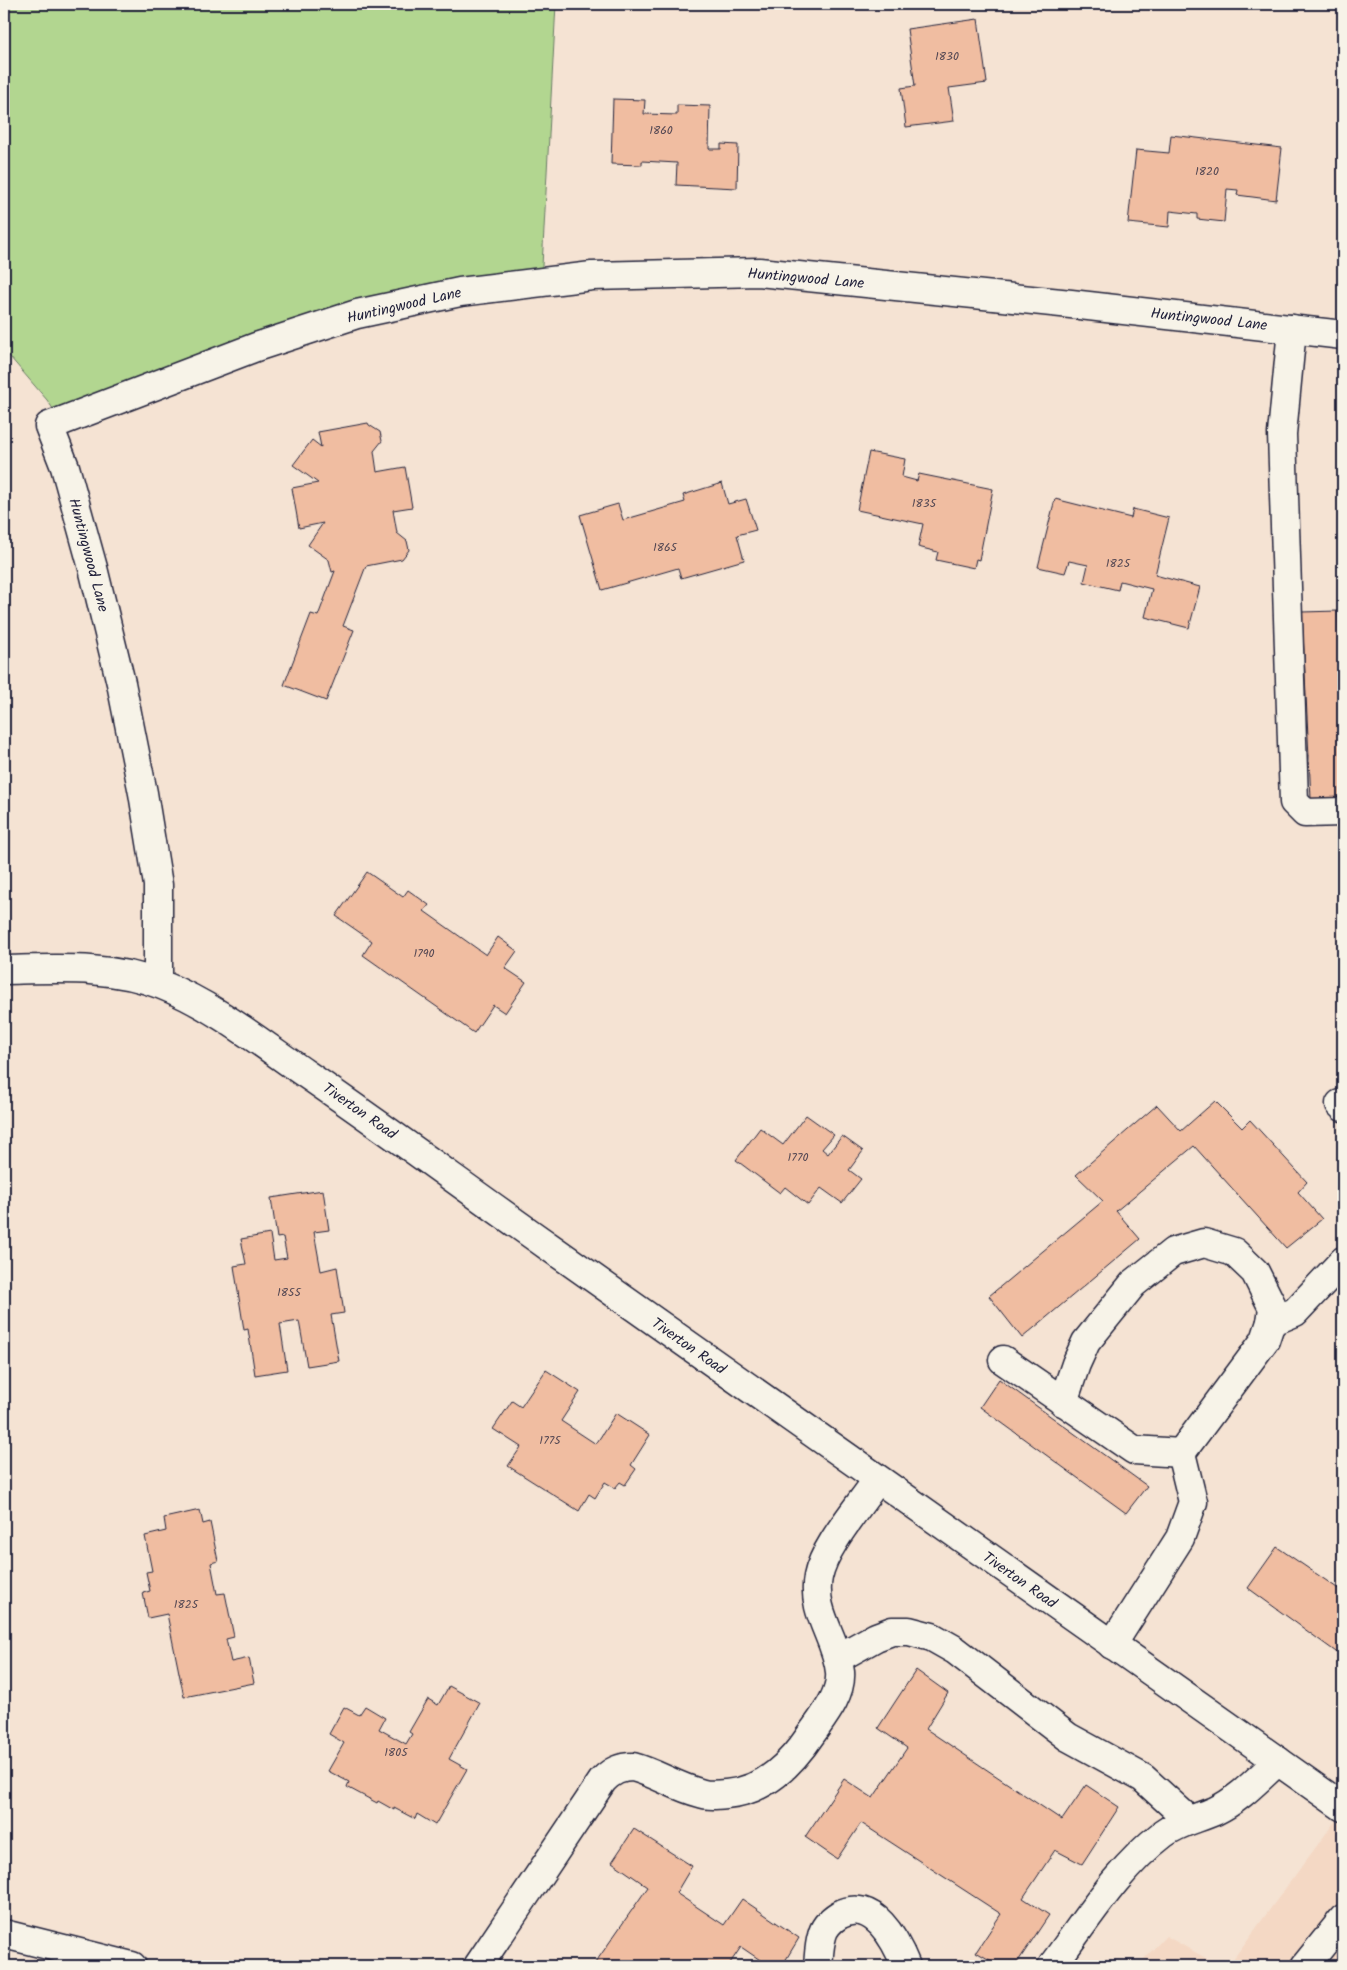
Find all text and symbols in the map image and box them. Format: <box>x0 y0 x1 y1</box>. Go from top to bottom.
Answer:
house number: 1830 <box>935 47 959 66</box>
house number: 1860 <box>649 121 673 140</box>
house number: 1820 <box>1195 162 1219 181</box>
street label: Huntingwood Lane <box>747 262 865 296</box>
street label: Huntingwood Lane <box>345 281 464 331</box>
street label: Huntingwood Lane <box>1150 302 1269 338</box>
house number: 1835 <box>912 494 938 513</box>
street label: Huntingwood Lane <box>61 496 115 615</box>
house number: 1865 <box>653 538 679 557</box>
house number: 1825 <box>1106 554 1132 573</box>
house number: 1790 <box>413 944 435 963</box>
street label: Tiverton Road <box>317 1077 402 1147</box>
house number: 1770 <box>788 1148 808 1167</box>
house number: 1855 <box>277 1283 302 1302</box>
street label: Tiverton Road <box>646 1312 731 1382</box>
house number: 1775 <box>539 1431 562 1450</box>
street label: Tiverton Road <box>977 1546 1062 1616</box>
house number: 1825 <box>174 1595 200 1614</box>
house number: 1805 <box>384 1743 409 1762</box>

